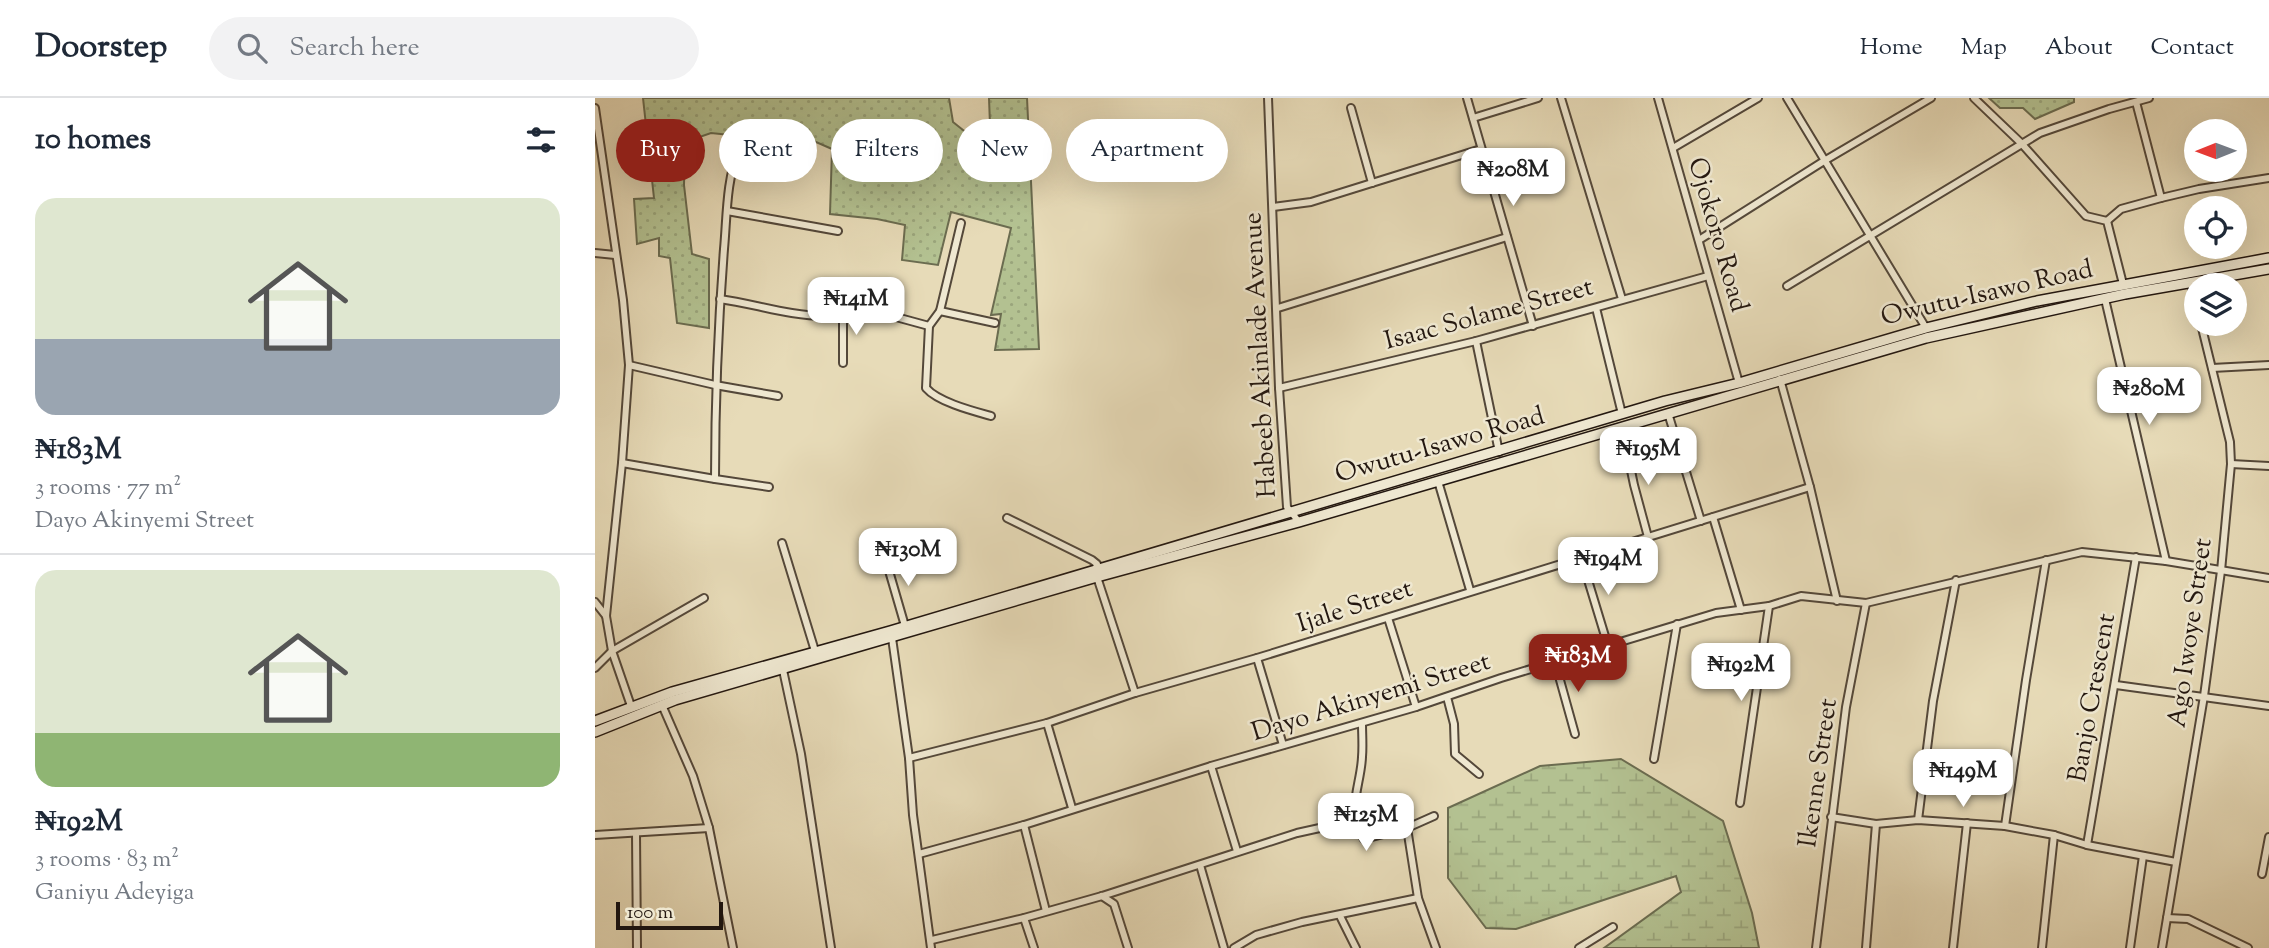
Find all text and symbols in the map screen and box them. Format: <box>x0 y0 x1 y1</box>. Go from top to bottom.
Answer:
search box <box>209 17 699 80</box>
text: Doorstep <box>35 24 167 72</box>
icon: search <box>233 29 271 67</box>
text: Search here <box>289 30 420 67</box>
text: Home <box>1860 31 1923 65</box>
text: Map <box>1961 31 2007 65</box>
text: About <box>2045 31 2112 65</box>
text: Contact <box>2150 31 2234 65</box>
text: 10 homes <box>35 119 151 162</box>
chip: Buy <box>616 119 705 182</box>
chip: Rent <box>719 119 817 182</box>
chip: Filters <box>831 119 943 182</box>
chip: New <box>957 119 1052 182</box>
chip: Apartment <box>1066 119 1228 182</box>
north arrow <box>2184 119 2247 182</box>
map controls <box>2184 119 2247 336</box>
icon: filters <box>522 121 560 159</box>
pin: ₦208M <box>1464 148 1562 208</box>
street label: Ojokoro Road <box>1677 153 1757 317</box>
text: ₦208M <box>1477 154 1549 187</box>
button: locate <box>2184 196 2247 259</box>
street label: Habeeb Akinlade Avenue <box>1235 211 1287 499</box>
icon: home <box>235 243 361 369</box>
street label: Owutu-Isawo Road <box>1877 252 2097 336</box>
street label: Isaac Solame Street <box>1381 269 1597 361</box>
button: layers <box>2184 273 2247 336</box>
pin: ₦141M <box>807 278 905 337</box>
text: ₦141M <box>824 283 888 316</box>
pin: ₦280M <box>2100 368 2198 427</box>
text: ₦280M <box>2113 373 2185 406</box>
street label: Owutu-Isawo Road <box>1331 398 1549 494</box>
pin: ₦195M <box>1599 428 1697 487</box>
text: ₦183M <box>35 429 122 472</box>
text: ₦195M <box>1616 433 1680 466</box>
text: 3 rooms · 77 m² <box>35 472 181 505</box>
text: Dayo Akinyemi Street <box>35 505 254 538</box>
pin: ₦130M <box>859 528 957 588</box>
text: ₦130M <box>875 534 941 567</box>
street label: Ago Iwoye Street <box>2159 536 2223 730</box>
pin: ₦194M <box>1559 538 1657 597</box>
text: ₦194M <box>1574 543 1642 576</box>
street label: Ijale Street <box>1292 571 1418 643</box>
street label: Banjo Crescent <box>2060 611 2126 785</box>
icon: home <box>235 615 361 741</box>
pin: ₦183M <box>1529 634 1627 694</box>
text: ₦183M <box>1545 640 1611 673</box>
street label: Dayo Akinyemi Street <box>1247 644 1495 752</box>
pin: ₦192M <box>1692 644 1790 703</box>
text: ₦192M <box>1707 649 1775 682</box>
street label: Ikenne Street <box>1790 696 1848 850</box>
pin: ₦149M <box>1914 750 2012 809</box>
text: ₦149M <box>1929 755 1997 788</box>
pin: ₦125M <box>1317 794 1415 853</box>
text: ₦125M <box>1334 799 1398 832</box>
text: ₦192M <box>35 801 123 844</box>
text: 3 rooms · 83 m² <box>35 844 179 877</box>
text: Ganiyu Adeyiga <box>35 877 194 910</box>
scale bar <box>616 899 723 931</box>
text: 100 m <box>627 900 673 927</box>

